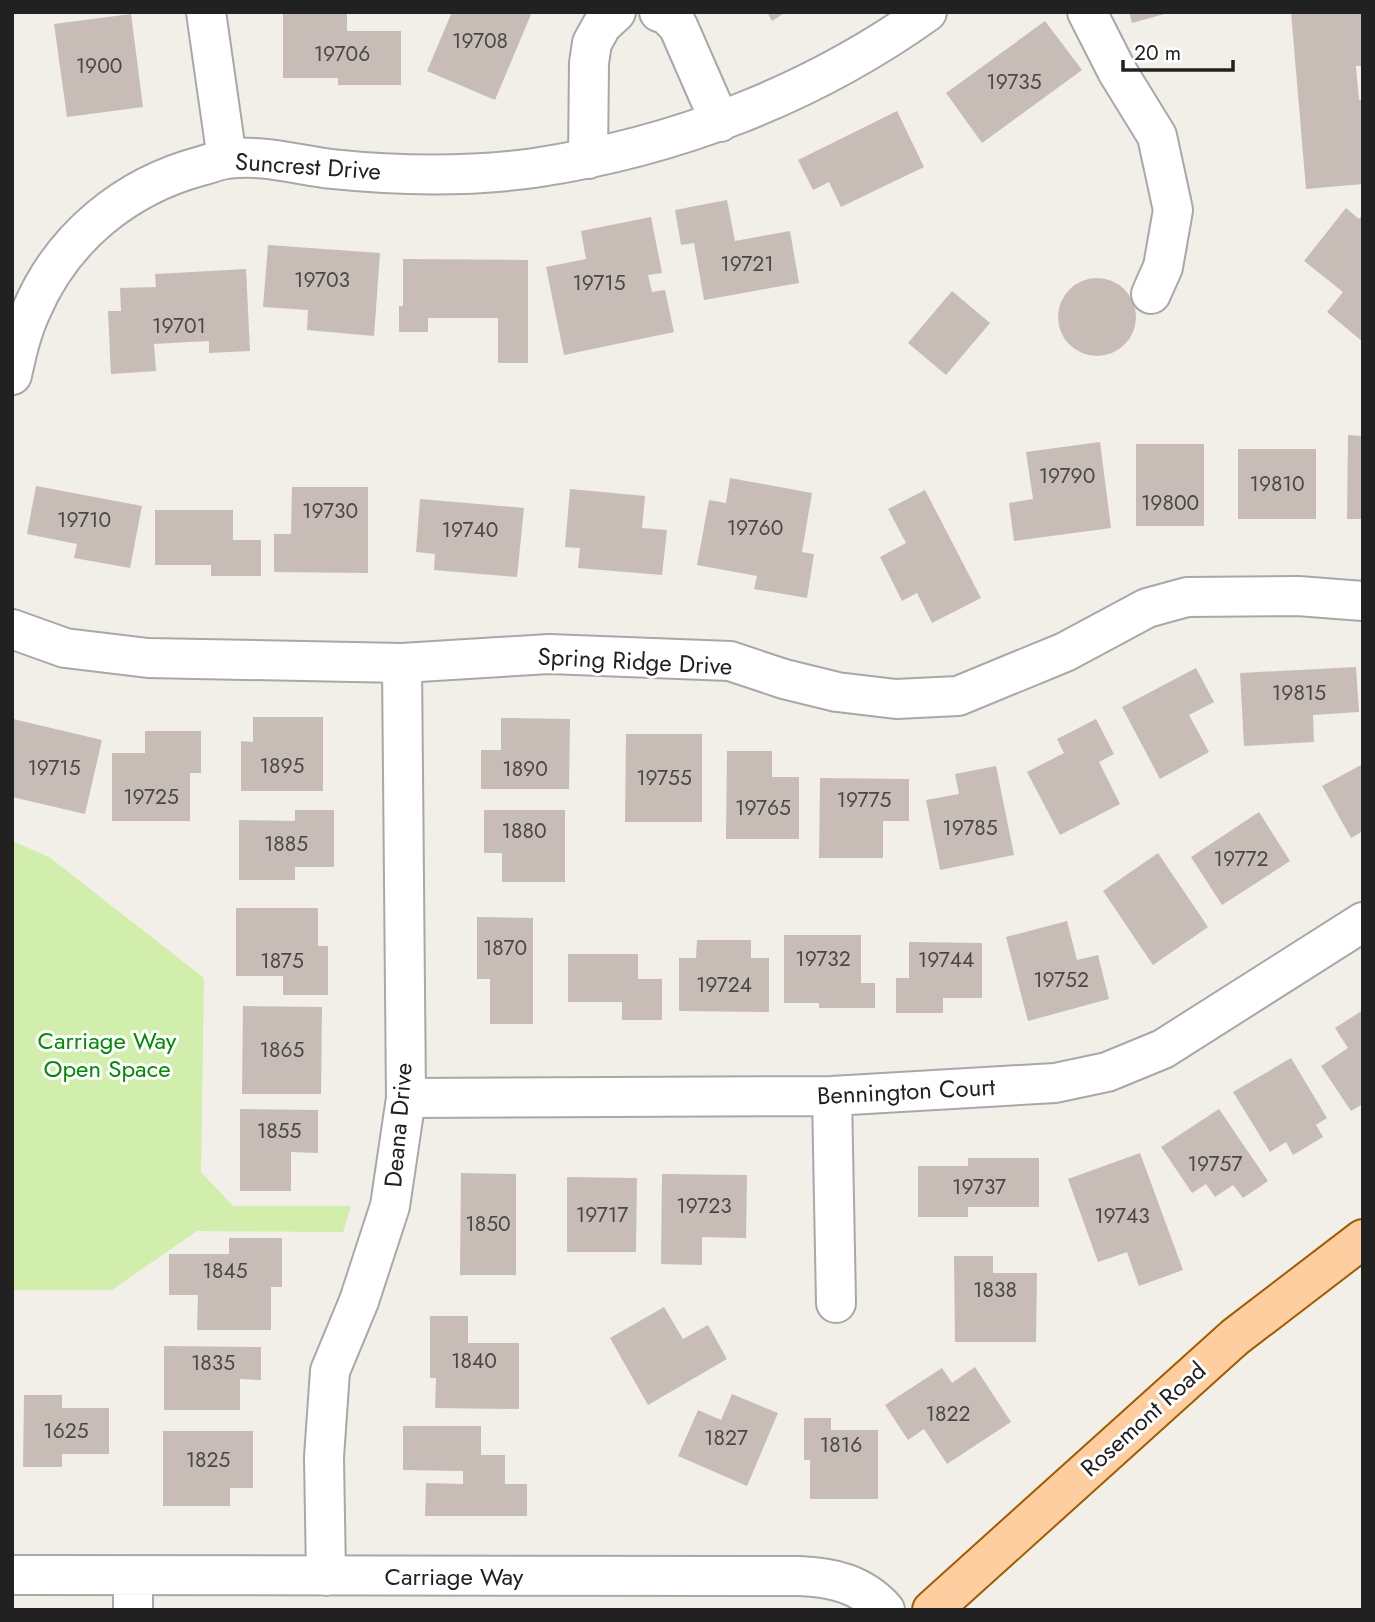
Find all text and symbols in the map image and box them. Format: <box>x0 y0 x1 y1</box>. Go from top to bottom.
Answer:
house number: 19708 <box>452 26 508 56</box>
scale bar <box>1123 28 1233 72</box>
text: 20 m <box>1134 38 1181 68</box>
house number: 19706 <box>314 39 370 69</box>
house number: 1900 <box>76 51 122 81</box>
house number: 19735 <box>986 67 1042 97</box>
street label: Suncrest Drive <box>234 143 382 189</box>
house number: 19721 <box>720 249 774 279</box>
house number: 19703 <box>294 265 350 295</box>
house number: 19715 <box>572 268 626 298</box>
house number: 19701 <box>152 311 206 341</box>
house number: 19790 <box>1039 461 1095 491</box>
house number: 19810 <box>1249 469 1305 499</box>
house number: 19800 <box>1141 488 1199 518</box>
house number: 19730 <box>302 496 358 526</box>
house number: 19710 <box>57 505 111 535</box>
house number: 19760 <box>727 513 783 543</box>
house number: 19740 <box>442 515 498 545</box>
street label: Spring Ridge Drive <box>537 638 733 684</box>
house number: 19815 <box>1272 678 1326 708</box>
house number: 1895 <box>260 751 304 781</box>
house number: 19715 <box>27 753 81 783</box>
house number: 1890 <box>502 754 548 784</box>
house number: 19755 <box>636 763 692 793</box>
house number: 19725 <box>123 782 179 812</box>
house number: 19775 <box>837 785 891 815</box>
house number: 19765 <box>735 793 791 823</box>
house number: 19785 <box>942 813 998 843</box>
house number: 1880 <box>502 816 546 846</box>
house number: 1885 <box>264 829 308 859</box>
house number: 19772 <box>1214 844 1268 874</box>
house number: 1870 <box>483 933 527 963</box>
house number: 19732 <box>795 944 851 974</box>
house number: 19744 <box>918 945 974 975</box>
house number: 1875 <box>260 946 304 976</box>
house number: 19752 <box>1033 965 1089 995</box>
house number: 19724 <box>696 970 752 1000</box>
park label: Carriage Way Open Space <box>38 1023 177 1086</box>
house number: 1865 <box>260 1035 304 1065</box>
street label: Deana Drive <box>375 1061 421 1189</box>
street label: Bennington Court <box>816 1069 996 1113</box>
house number: 1855 <box>257 1116 301 1146</box>
house number: 19757 <box>1188 1149 1242 1179</box>
house number: 19737 <box>952 1172 1006 1202</box>
house number: 19723 <box>676 1191 732 1221</box>
house number: 19717 <box>576 1200 628 1230</box>
house number: 19743 <box>1094 1201 1150 1231</box>
house number: 1850 <box>465 1209 511 1239</box>
house number: 1845 <box>202 1256 248 1286</box>
house number: 1838 <box>973 1275 1017 1305</box>
house number: 1840 <box>451 1346 497 1376</box>
house number: 1835 <box>191 1348 235 1378</box>
street label: Rosemont Road <box>1073 1353 1213 1485</box>
house number: 1822 <box>926 1399 970 1429</box>
house number: 1625 <box>43 1416 89 1446</box>
house number: 1827 <box>704 1423 748 1453</box>
house number: 1816 <box>820 1430 862 1460</box>
house number: 1825 <box>186 1445 230 1475</box>
street label: Carriage Way <box>385 1559 524 1594</box>

